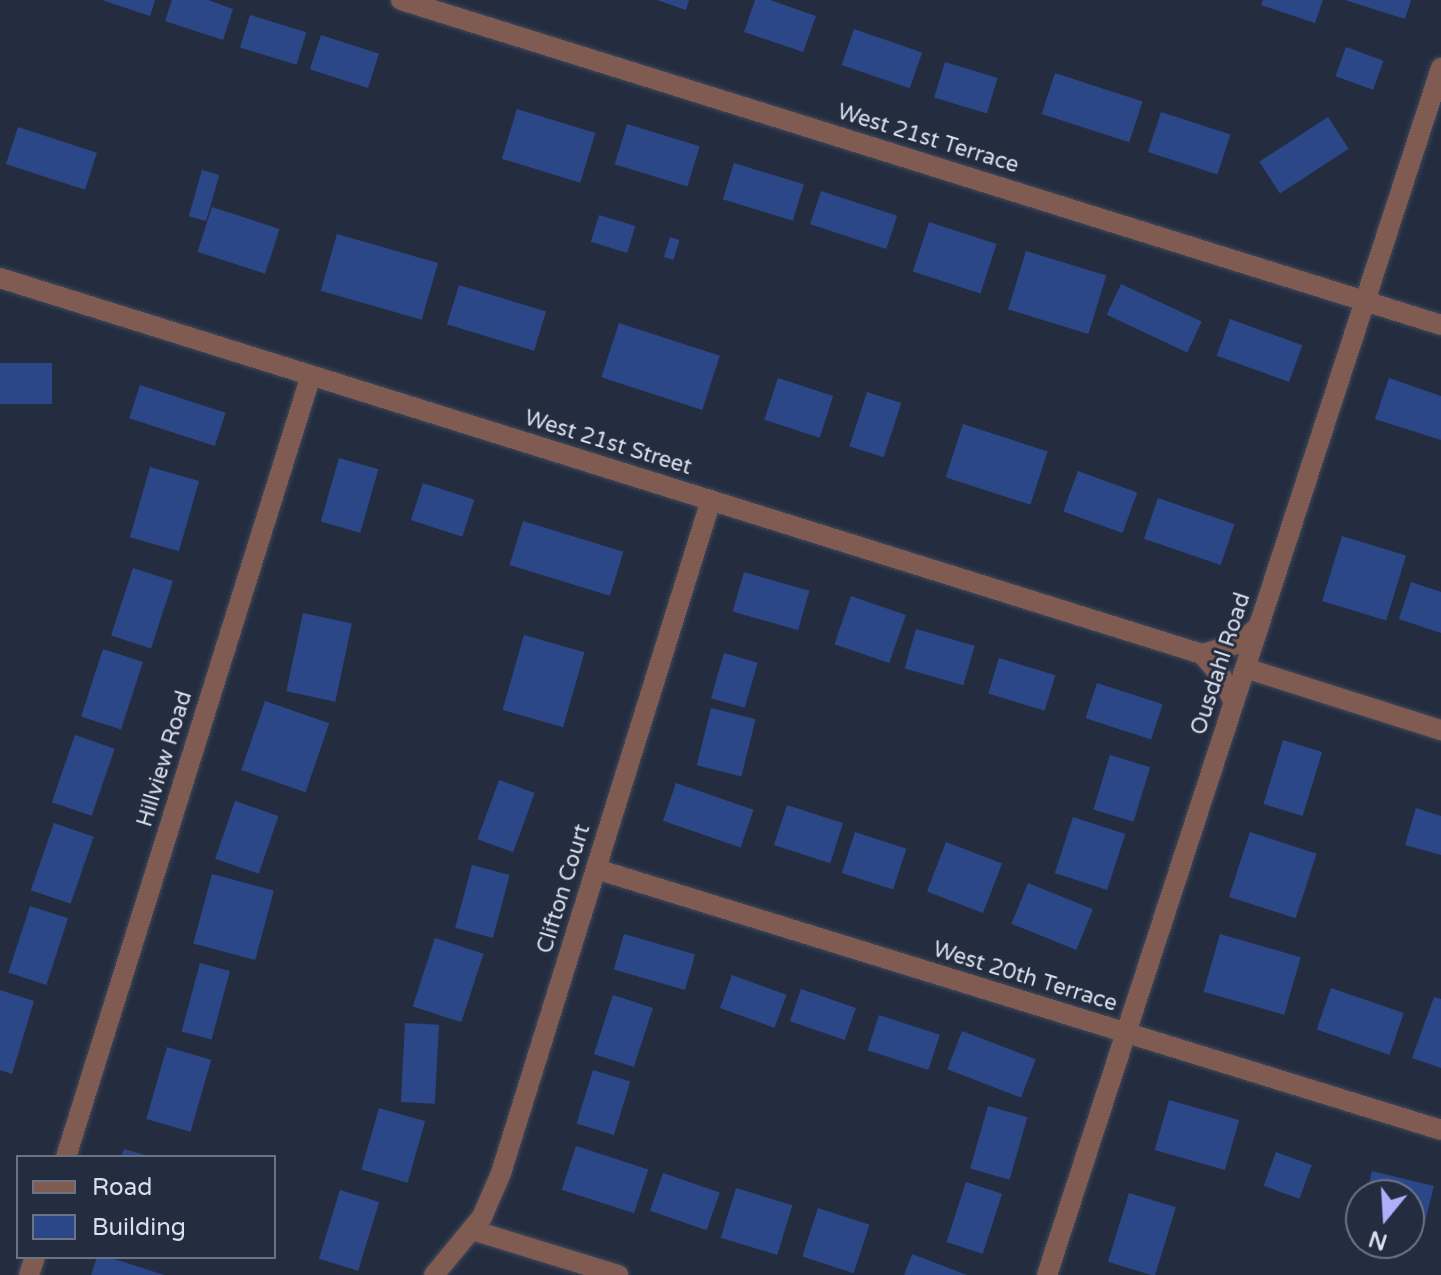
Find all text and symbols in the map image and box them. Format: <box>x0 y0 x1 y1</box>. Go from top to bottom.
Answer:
street label: West 21st Terrace <box>834 99 1022 179</box>
street label: West 21st Street <box>521 405 695 481</box>
street label: Ousdahl Road <box>1186 590 1256 738</box>
street label: Hillview Road <box>132 688 198 830</box>
street label: Clifton Court <box>532 821 596 957</box>
street label: West 20th Terrace <box>930 936 1120 1018</box>
legend <box>16 1155 276 1259</box>
text: Road <box>92 1173 152 1202</box>
north arrow <box>1345 1179 1425 1259</box>
text: Building <box>92 1213 186 1242</box>
text: N <box>1366 1225 1391 1255</box>

